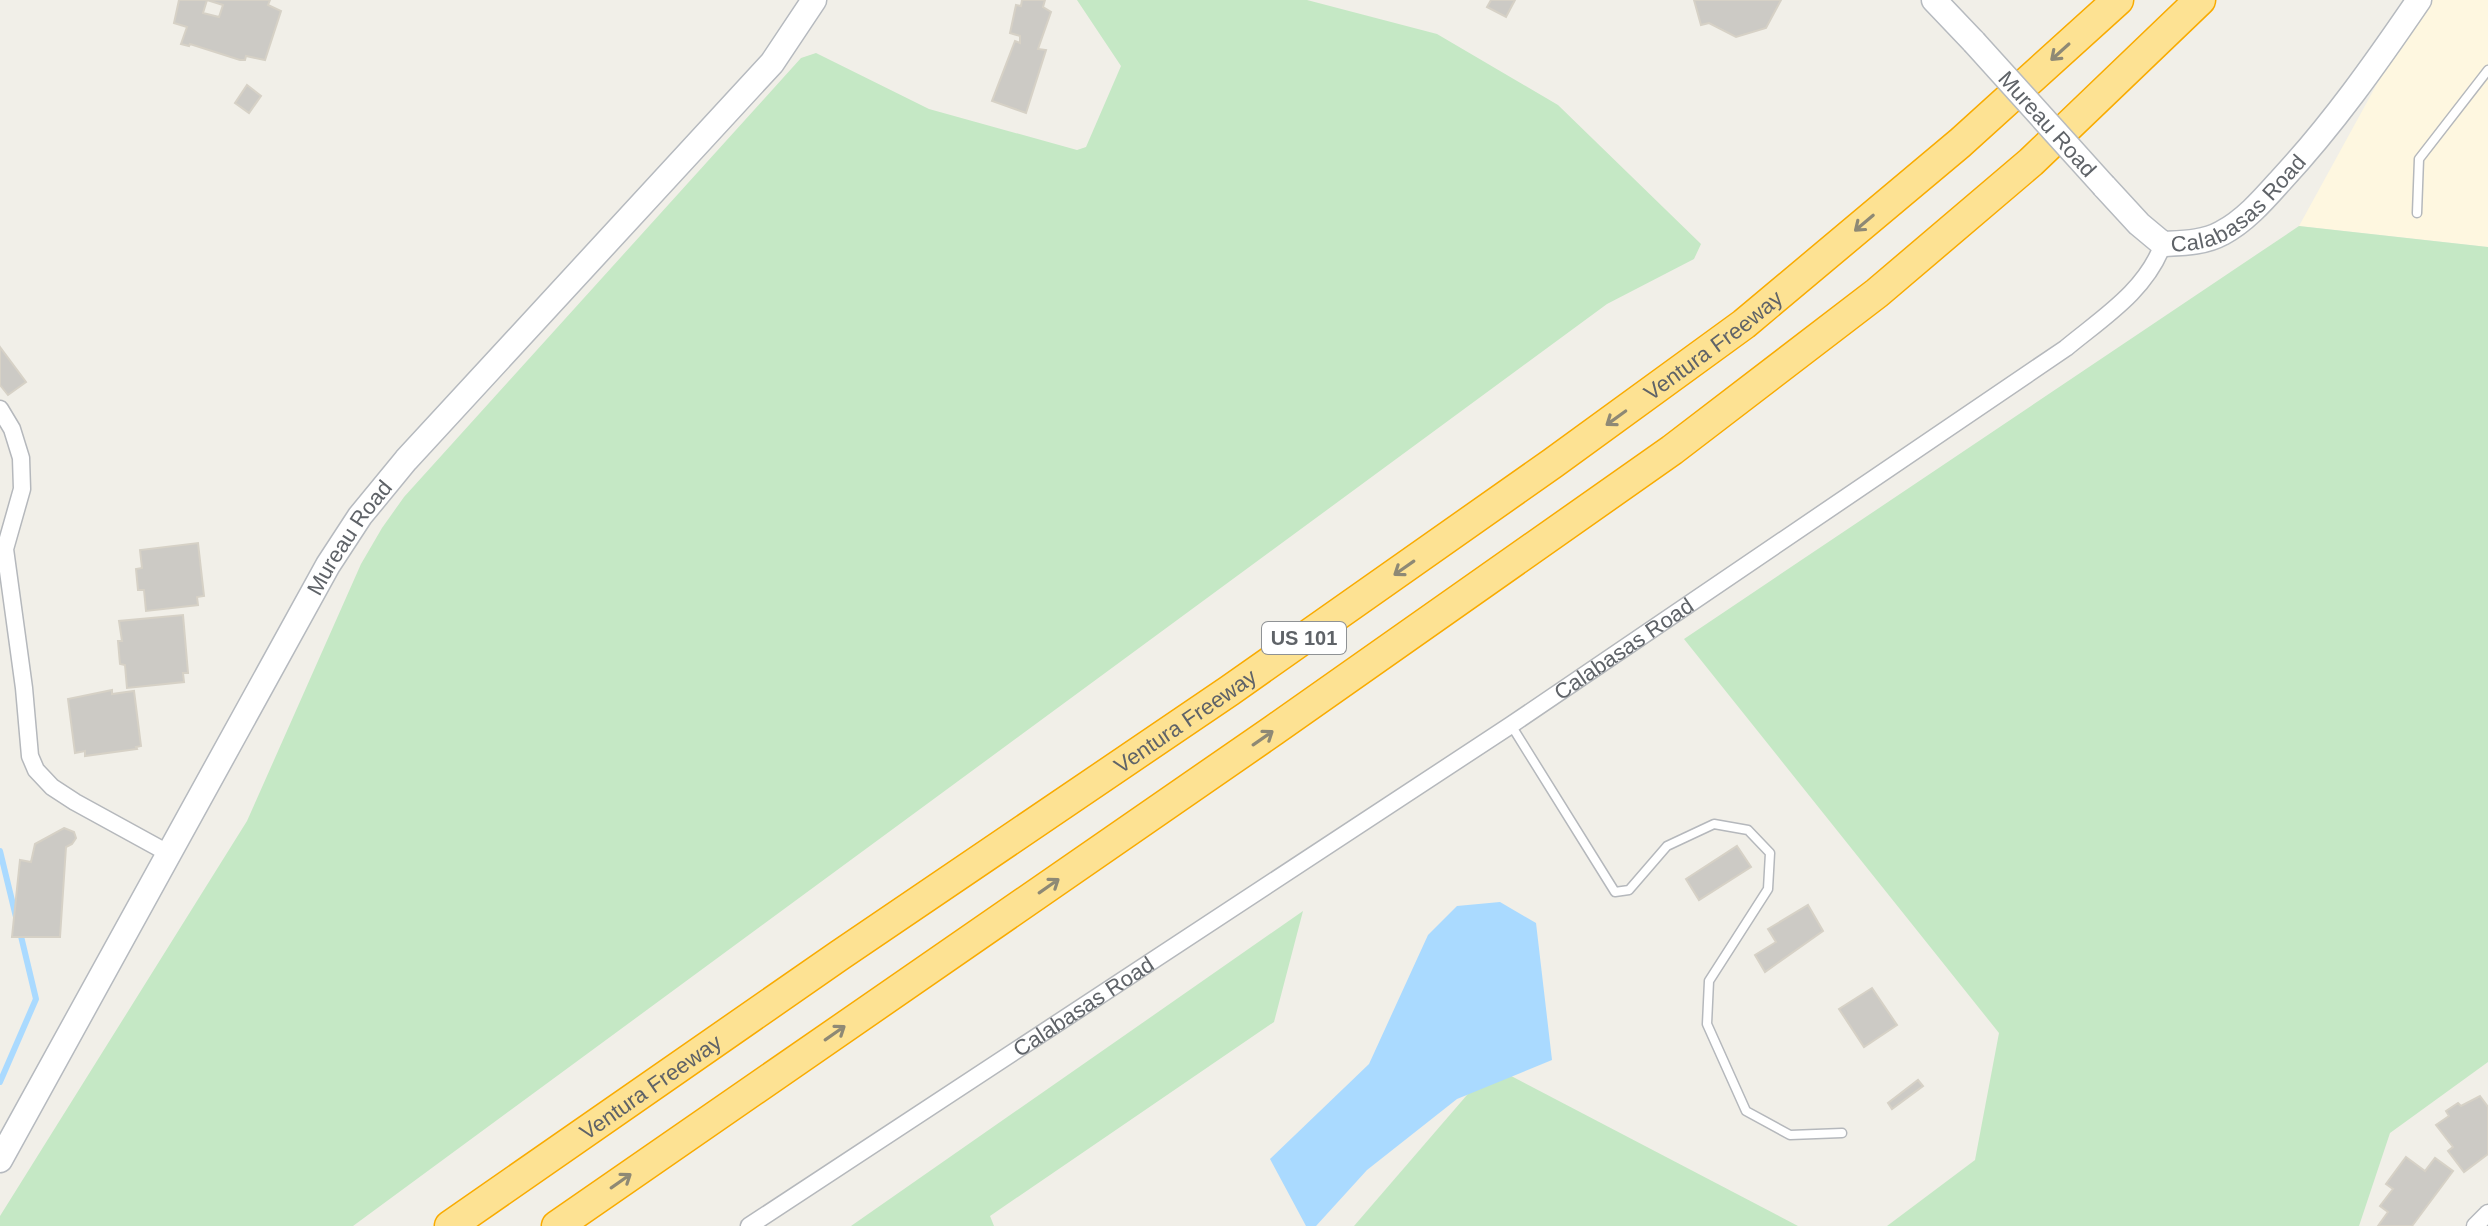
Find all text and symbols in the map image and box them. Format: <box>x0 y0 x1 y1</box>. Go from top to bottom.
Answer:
one-way arrow <box>2051 43 2071 61</box>
street label: Mureau Road <box>1994 66 2102 182</box>
street label: Calabasas Road <box>2170 149 2311 256</box>
one-way arrow <box>1855 214 1875 232</box>
street label: Ventura Freeway <box>1639 285 1787 405</box>
one-way arrow <box>1605 410 1627 426</box>
street label: Mureau Road <box>302 475 397 599</box>
one-way arrow <box>1393 560 1415 576</box>
street label: Calabasas Road <box>1549 592 1698 705</box>
road number: US 101 <box>1262 622 1346 654</box>
street label: Ventura Freeway <box>1109 663 1261 778</box>
one-way arrow <box>1251 730 1273 746</box>
one-way arrow <box>1037 878 1059 894</box>
street label: Calabasas Road <box>1008 951 1158 1061</box>
one-way arrow <box>823 1025 845 1042</box>
street label: Ventura Freeway <box>575 1029 726 1145</box>
one-way arrow <box>610 1173 632 1189</box>

